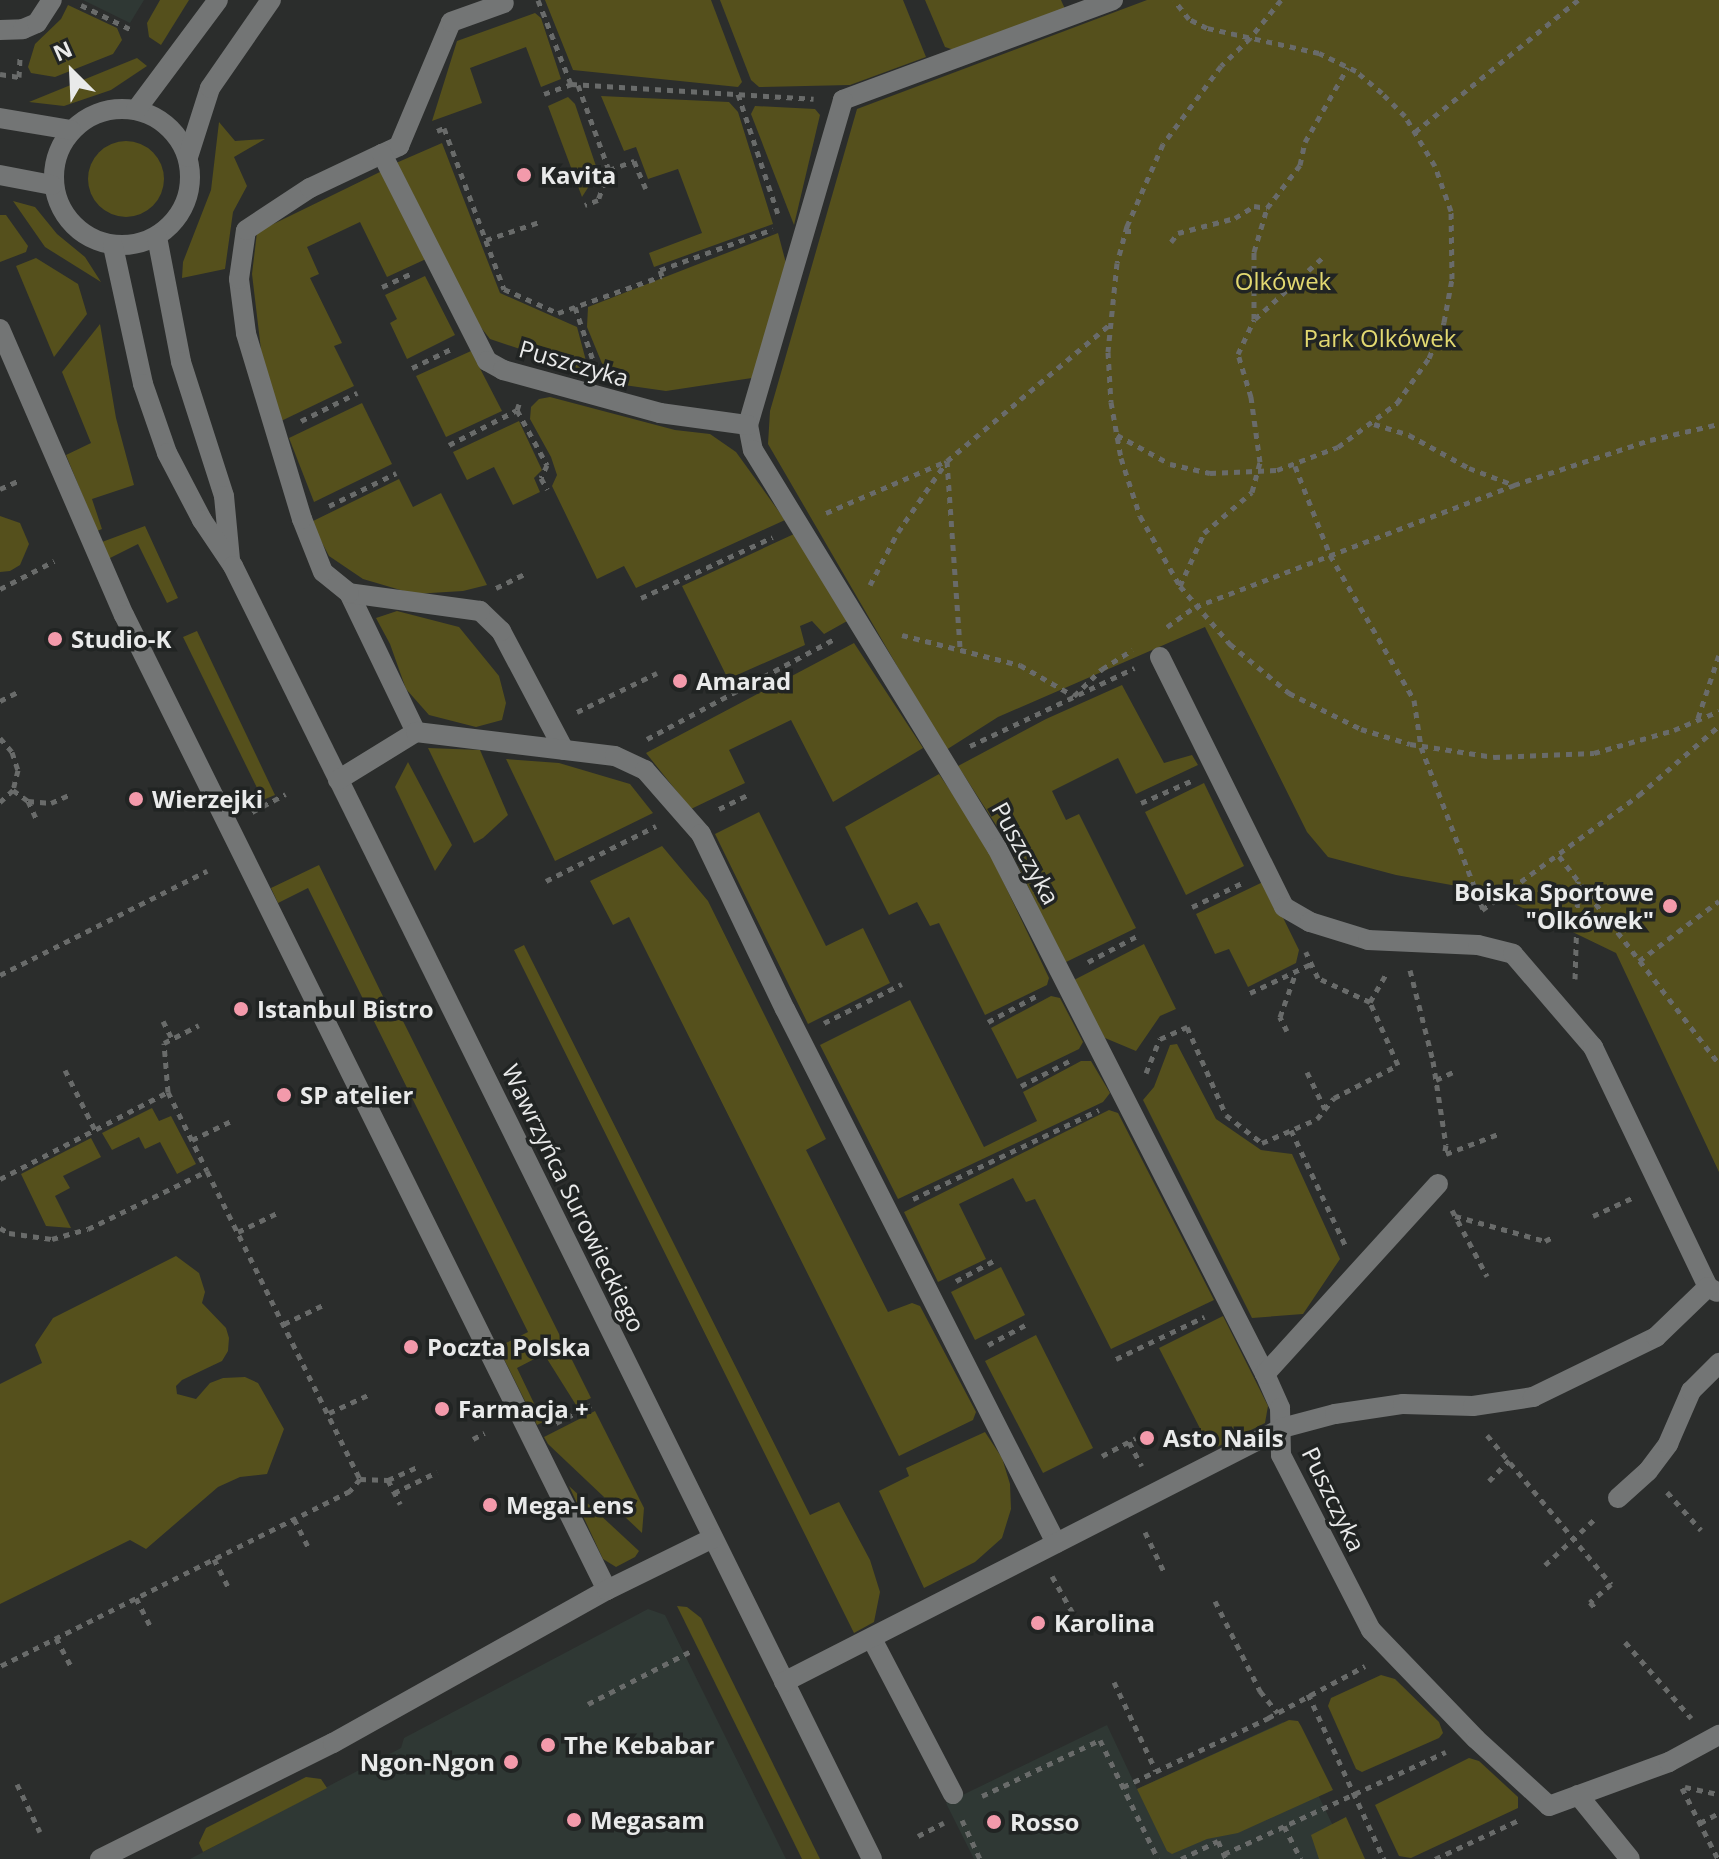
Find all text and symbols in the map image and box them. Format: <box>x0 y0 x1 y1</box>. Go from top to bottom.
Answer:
north arrow <box>32 32 112 112</box>
text: N <box>48 33 77 67</box>
place label: Kavita <box>540 161 616 189</box>
marker: Kavita <box>515 166 533 184</box>
park label: Olkówek <box>1235 267 1331 295</box>
park label: Park Olkówek <box>1304 324 1456 352</box>
street label: Puszczyka <box>516 334 632 392</box>
place label: Studio-K <box>71 625 171 653</box>
marker: Studio-K <box>46 630 64 648</box>
place label: Amarad <box>696 667 791 695</box>
marker: Amarad <box>671 672 689 690</box>
place label: Wierzejki <box>152 785 263 813</box>
marker: Wierzejki <box>127 790 145 808</box>
street label: Puszczyka <box>986 797 1066 909</box>
place label: Boiska Sportowe "Olkówek" <box>1454 878 1654 934</box>
marker: Boiska Sportowe "Olkówek" <box>1661 897 1679 915</box>
place label: Istanbul Bistro <box>257 995 434 1023</box>
marker: Istanbul Bistro <box>232 1000 250 1018</box>
street label: Wawrzyńca Surowieckiego <box>497 1059 651 1337</box>
place label: SP atelier <box>300 1081 413 1109</box>
marker: SP atelier <box>275 1086 293 1104</box>
place label: Poczta Polska <box>427 1333 591 1361</box>
marker: Poczta Polska <box>402 1338 420 1356</box>
place label: Farmacja + <box>458 1395 589 1423</box>
marker: Farmacja + <box>433 1400 451 1418</box>
place label: Asto Nails <box>1163 1424 1284 1452</box>
marker: Asto Nails <box>1138 1429 1156 1447</box>
street label: Puszczyka <box>1296 1442 1372 1556</box>
place label: Mega-Lens <box>506 1491 634 1519</box>
marker: Mega-Lens <box>481 1496 499 1514</box>
place label: Karolina <box>1054 1609 1155 1637</box>
marker: Karolina <box>1029 1614 1047 1632</box>
place label: The Kebabar <box>564 1731 714 1759</box>
marker: The Kebabar <box>539 1736 557 1754</box>
place label: Ngon-Ngon <box>360 1748 495 1776</box>
marker: Ngon-Ngon <box>502 1753 520 1771</box>
place label: Megasam <box>590 1806 705 1834</box>
place label: Rosso <box>1010 1808 1079 1836</box>
marker: Megasam <box>565 1811 583 1829</box>
marker: Rosso <box>985 1813 1003 1831</box>

